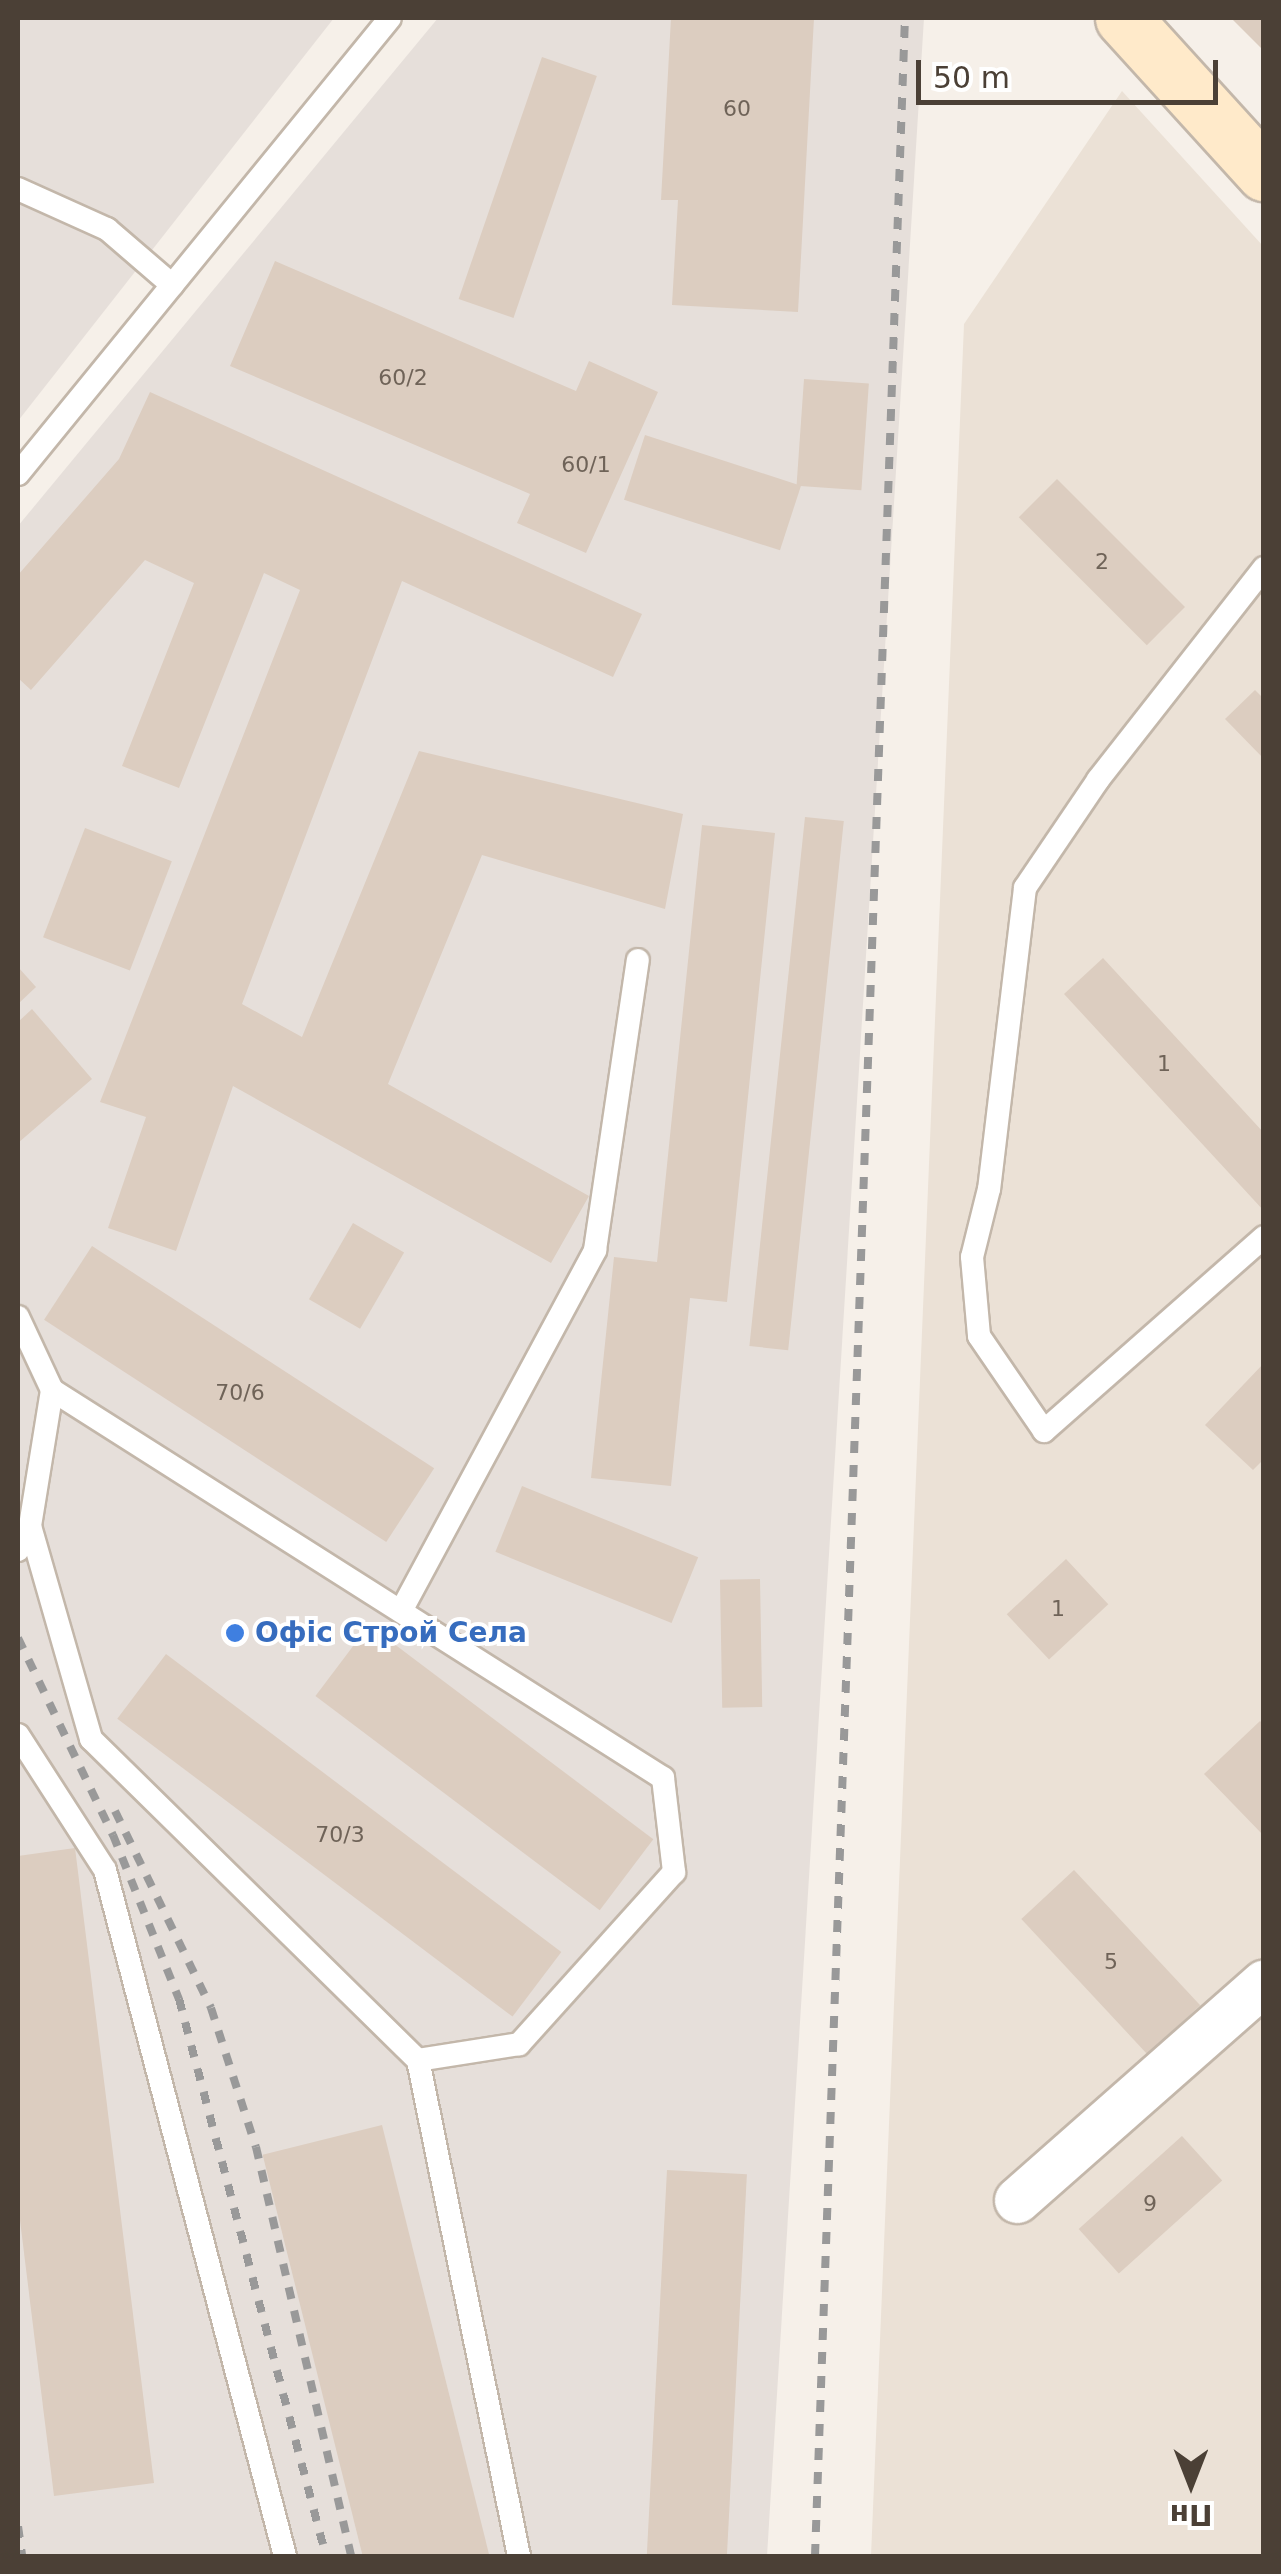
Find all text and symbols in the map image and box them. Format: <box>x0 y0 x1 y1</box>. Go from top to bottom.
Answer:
scale bar <box>921 40 1224 102</box>
text: 50 m <box>933 60 1010 95</box>
house number: 60 <box>723 96 751 122</box>
house number: 60/2 <box>378 365 428 391</box>
house number: 60/1 <box>561 452 611 478</box>
house number: 2 <box>1095 549 1109 575</box>
house number: 1 <box>1157 1051 1171 1077</box>
house number: 70/6 <box>215 1380 265 1406</box>
house number: 1 <box>1051 1596 1065 1622</box>
place label: Офіс Строй Села <box>255 1616 527 1650</box>
marker: Офіс Строй Села <box>224 1622 246 1644</box>
house number: 70/3 <box>315 1822 365 1848</box>
house number: 5 <box>1104 1949 1118 1975</box>
house number: 9 <box>1143 2191 1157 2217</box>
north arrow <box>1141 2434 1241 2534</box>
text: Пн <box>1170 2498 1212 2531</box>

